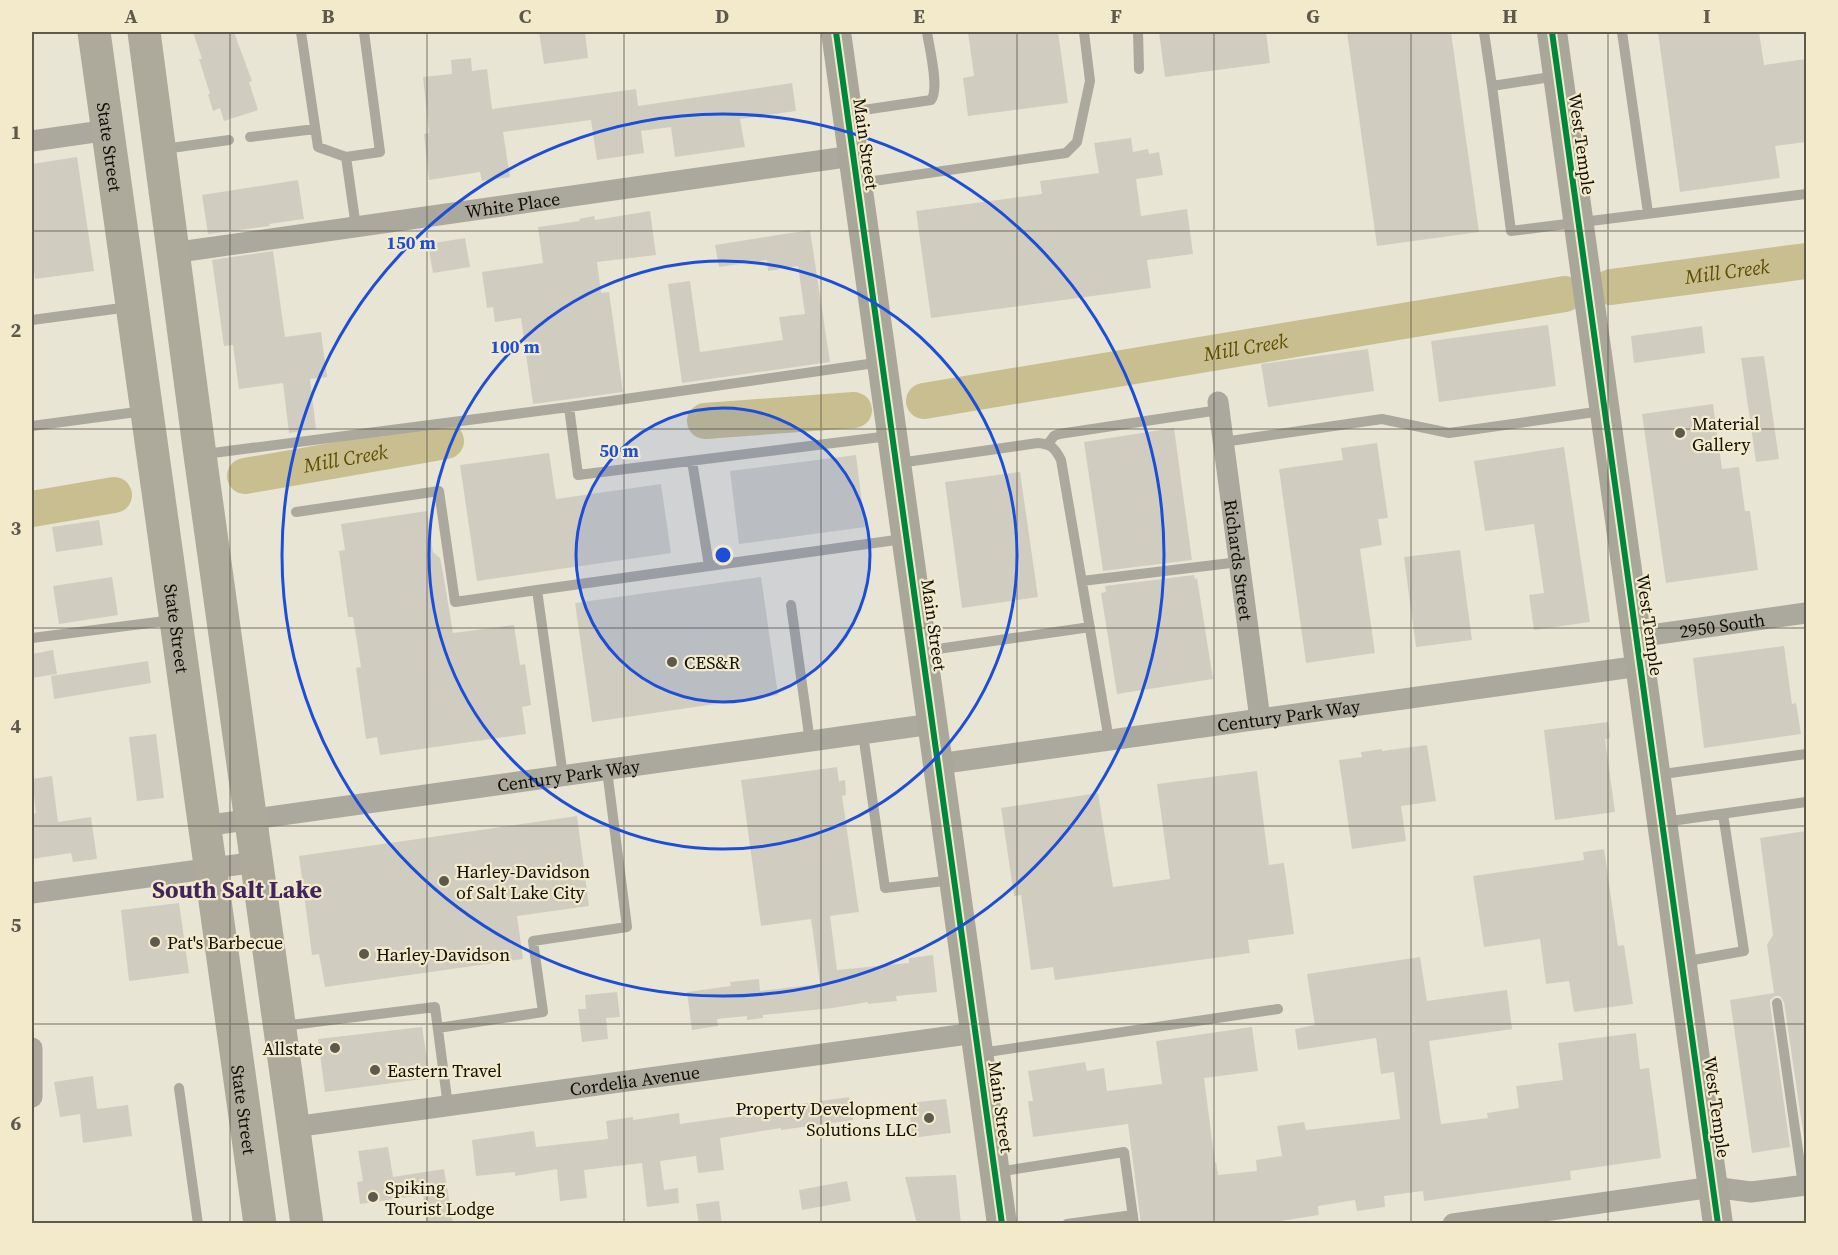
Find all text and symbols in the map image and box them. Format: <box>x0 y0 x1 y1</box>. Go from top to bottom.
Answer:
text: A <box>124 2 138 30</box>
text: B <box>321 2 335 30</box>
text: C <box>519 2 531 30</box>
text: D <box>715 2 729 30</box>
text: E <box>913 2 925 30</box>
text: F <box>1110 2 1122 30</box>
text: G <box>1306 2 1320 30</box>
text: H <box>1502 2 1518 30</box>
text: I <box>1703 2 1711 30</box>
street label: West Temple <box>1563 92 1601 196</box>
street label: Main Street <box>847 97 885 191</box>
street label: State Street <box>91 101 129 193</box>
text: 1 <box>11 118 21 146</box>
street label: White Place <box>463 185 562 224</box>
text: 150 m <box>386 230 436 255</box>
water label: Mill Creek <box>1682 252 1772 291</box>
text: 2 <box>11 316 22 344</box>
water label: Mill Creek <box>1200 326 1290 368</box>
text: 100 m <box>490 334 540 359</box>
place label: Material Gallery <box>1692 411 1760 457</box>
marker: Material Gallery <box>1673 426 1687 440</box>
water label: Mill Creek <box>300 437 390 480</box>
text: 50 m <box>599 438 639 463</box>
street label: Richards Street <box>1218 498 1259 622</box>
text: 3 <box>11 514 22 542</box>
centre of rings <box>713 545 733 565</box>
street label: West Temple <box>1631 573 1669 677</box>
street label: Main Street <box>915 578 953 672</box>
street label: State Street <box>158 582 196 675</box>
street label: 2950 South <box>1678 606 1767 643</box>
place label: CES&R <box>684 650 740 675</box>
marker: CES&R <box>665 655 679 669</box>
street label: Century Park Way <box>1216 693 1362 737</box>
text: 4 <box>11 712 22 740</box>
street label: Century Park Way <box>495 752 642 797</box>
place label: Harley-Davidson of Salt Lake City <box>456 859 590 905</box>
district label: South Salt Lake <box>152 873 322 906</box>
marker: Harley-Davidson of Salt Lake City <box>437 874 451 888</box>
text: 5 <box>11 911 22 939</box>
place label: Pat's Barbecue <box>167 930 283 955</box>
marker: Pat's Barbecue <box>148 935 162 949</box>
place label: Harley-Davidson <box>376 942 510 967</box>
marker: Harley-Davidson <box>357 947 371 961</box>
place label: Allstate <box>262 1036 323 1061</box>
marker: Allstate <box>328 1041 342 1055</box>
street label: West Temple <box>1698 1055 1736 1159</box>
place label: Eastern Travel <box>387 1058 502 1083</box>
street label: Cordelia Avenue <box>568 1059 701 1101</box>
street label: Main Street <box>982 1060 1020 1154</box>
street label: State Street <box>225 1063 263 1156</box>
marker: Eastern Travel <box>368 1063 382 1077</box>
place label: Property Development Solutions LLC <box>735 1096 917 1142</box>
text: 6 <box>11 1109 22 1137</box>
marker: Property Development Solutions LLC <box>922 1111 936 1125</box>
place label: Spiking Tourist Lodge <box>385 1175 495 1221</box>
marker: Spiking Tourist Lodge <box>366 1190 380 1204</box>

